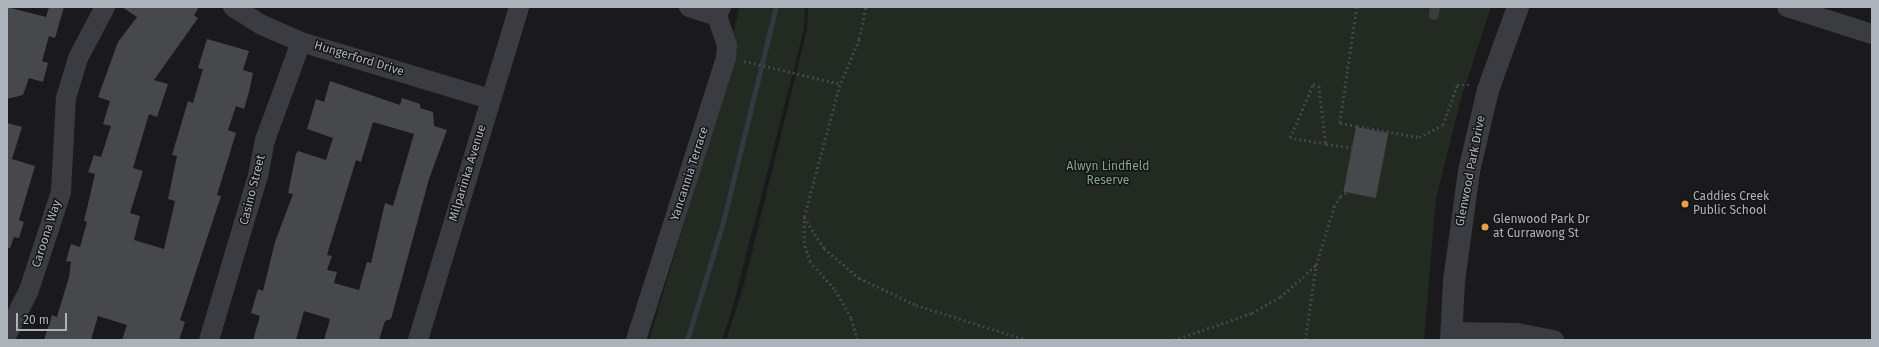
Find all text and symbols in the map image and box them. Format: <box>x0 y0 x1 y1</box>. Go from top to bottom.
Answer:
street label: Hungerford Drive <box>312 39 406 79</box>
street label: Glenwood Park Drive <box>1453 114 1489 228</box>
street label: Milparinka Avenue <box>446 123 490 223</box>
street label: Yancannia Terrace <box>668 125 712 223</box>
street label: Casino Street <box>237 153 269 227</box>
park label: Alwyn Lindfield Reserve <box>1067 160 1149 188</box>
place label: Caddies Creek Public School <box>1693 190 1769 218</box>
street label: Caroona Way <box>29 199 65 269</box>
marker: Caddies Creek Public School <box>1680 199 1690 209</box>
place label: Glenwood Park Dr at Currawong St <box>1493 213 1590 241</box>
marker: Glenwood Park Dr at Currawong St <box>1480 222 1490 232</box>
scale bar <box>18 305 69 331</box>
text: 20 m <box>23 313 49 327</box>

